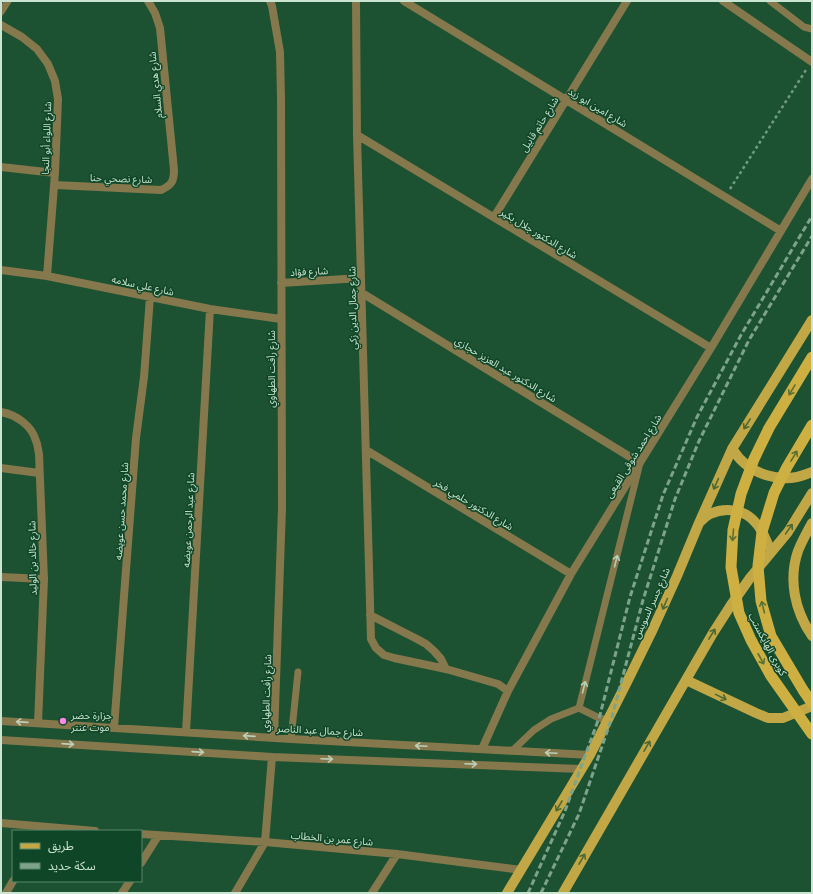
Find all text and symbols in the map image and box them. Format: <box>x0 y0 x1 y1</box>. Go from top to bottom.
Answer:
street label: شارع هدي السلام <box>146 50 167 119</box>
street label: شارع امين ابو زيد <box>565 85 630 131</box>
street label: شارع حاتم قابيل <box>517 94 562 155</box>
street label: شارع اللواء أبو النجا <box>39 101 55 175</box>
street label: شارع نصحي حنا <box>90 171 153 187</box>
street label: شارع الدكتور جلال بكير <box>497 205 580 262</box>
street label: شارع فؤاد <box>290 264 329 280</box>
street label: شارع جمال الدين زكي <box>345 266 361 350</box>
street label: شارع علي سلامه <box>110 273 175 300</box>
street label: شارع رأفت الطهاوي <box>265 330 279 408</box>
street label: شارع الدكتور عبد العزيز حجازي <box>452 334 559 406</box>
one-way arrow <box>787 384 795 396</box>
street label: شارع احمد شوقى القيعى <box>602 412 665 501</box>
one-way arrow <box>743 419 752 430</box>
one-way arrow <box>790 450 798 462</box>
street label: شارع محمد حسن عويضه <box>112 461 132 560</box>
street label: شارع عبد الرحمن عويضه <box>180 472 198 568</box>
street label: شارع الدكتور حلمي فخر <box>430 475 516 534</box>
one-way arrow <box>712 478 719 490</box>
street label: شارع خالد بن الوليد <box>25 520 41 595</box>
one-way arrow <box>785 524 793 535</box>
one-way arrow <box>729 528 736 541</box>
one-way arrow <box>612 555 620 568</box>
street label: شارع جسر السويس <box>630 565 674 641</box>
one-way arrow <box>660 597 668 609</box>
one-way arrow <box>759 600 766 613</box>
street label: كوبرى الهايكستب <box>745 610 790 679</box>
one-way arrow <box>709 628 717 640</box>
one-way arrow <box>758 653 766 665</box>
street label: شارع رأفت الطهاوي <box>259 654 276 732</box>
one-way arrow <box>581 681 588 694</box>
one-way arrow <box>714 694 726 701</box>
place label: جزارة حضر موت عنتر <box>70 709 112 734</box>
marker: جزارة حضر موت عنتر <box>58 716 68 726</box>
one-way arrow <box>16 719 29 726</box>
street label: شارع جمال عبد الناصر <box>276 722 364 740</box>
one-way arrow <box>243 733 256 740</box>
one-way arrow <box>61 740 74 747</box>
one-way arrow <box>644 741 652 753</box>
one-way arrow <box>415 742 428 749</box>
one-way arrow <box>191 748 204 756</box>
one-way arrow <box>545 749 558 757</box>
one-way arrow <box>320 755 333 763</box>
one-way arrow <box>464 761 477 768</box>
one-way arrow <box>555 800 563 811</box>
street label: شارع عمر بن الخطاب <box>290 828 374 850</box>
legend <box>12 830 142 882</box>
text: طريق <box>48 838 74 854</box>
one-way arrow <box>579 853 587 865</box>
text: سكة حديد <box>48 858 96 873</box>

